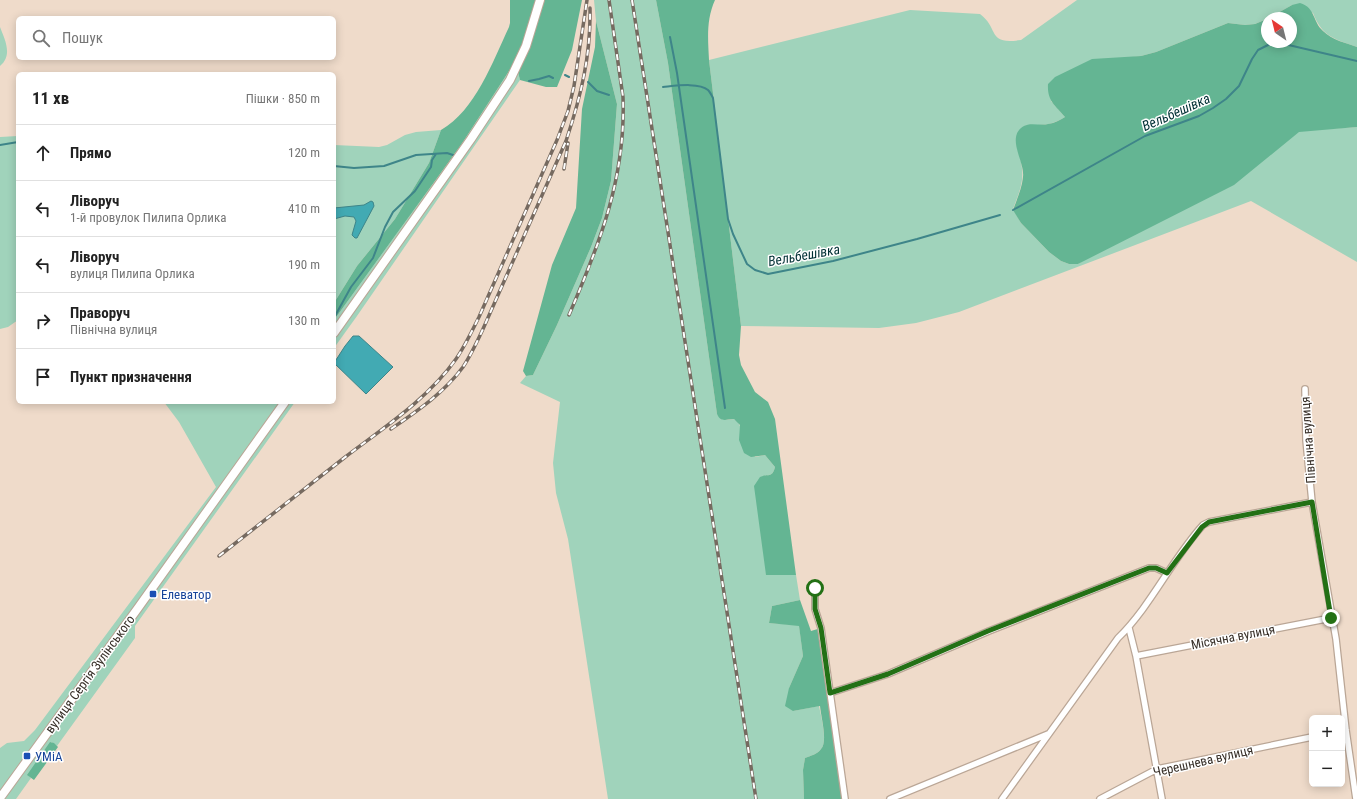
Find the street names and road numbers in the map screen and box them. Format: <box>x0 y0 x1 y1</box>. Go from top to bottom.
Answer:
street label: Північна вулиця <box>1297 396 1319 484</box>
street label: вулиця Сергія Зулінського <box>42 612 138 736</box>
street label: Місячна вулиця <box>1190 622 1276 652</box>
street label: Черешнева вулиця <box>1152 742 1254 780</box>

